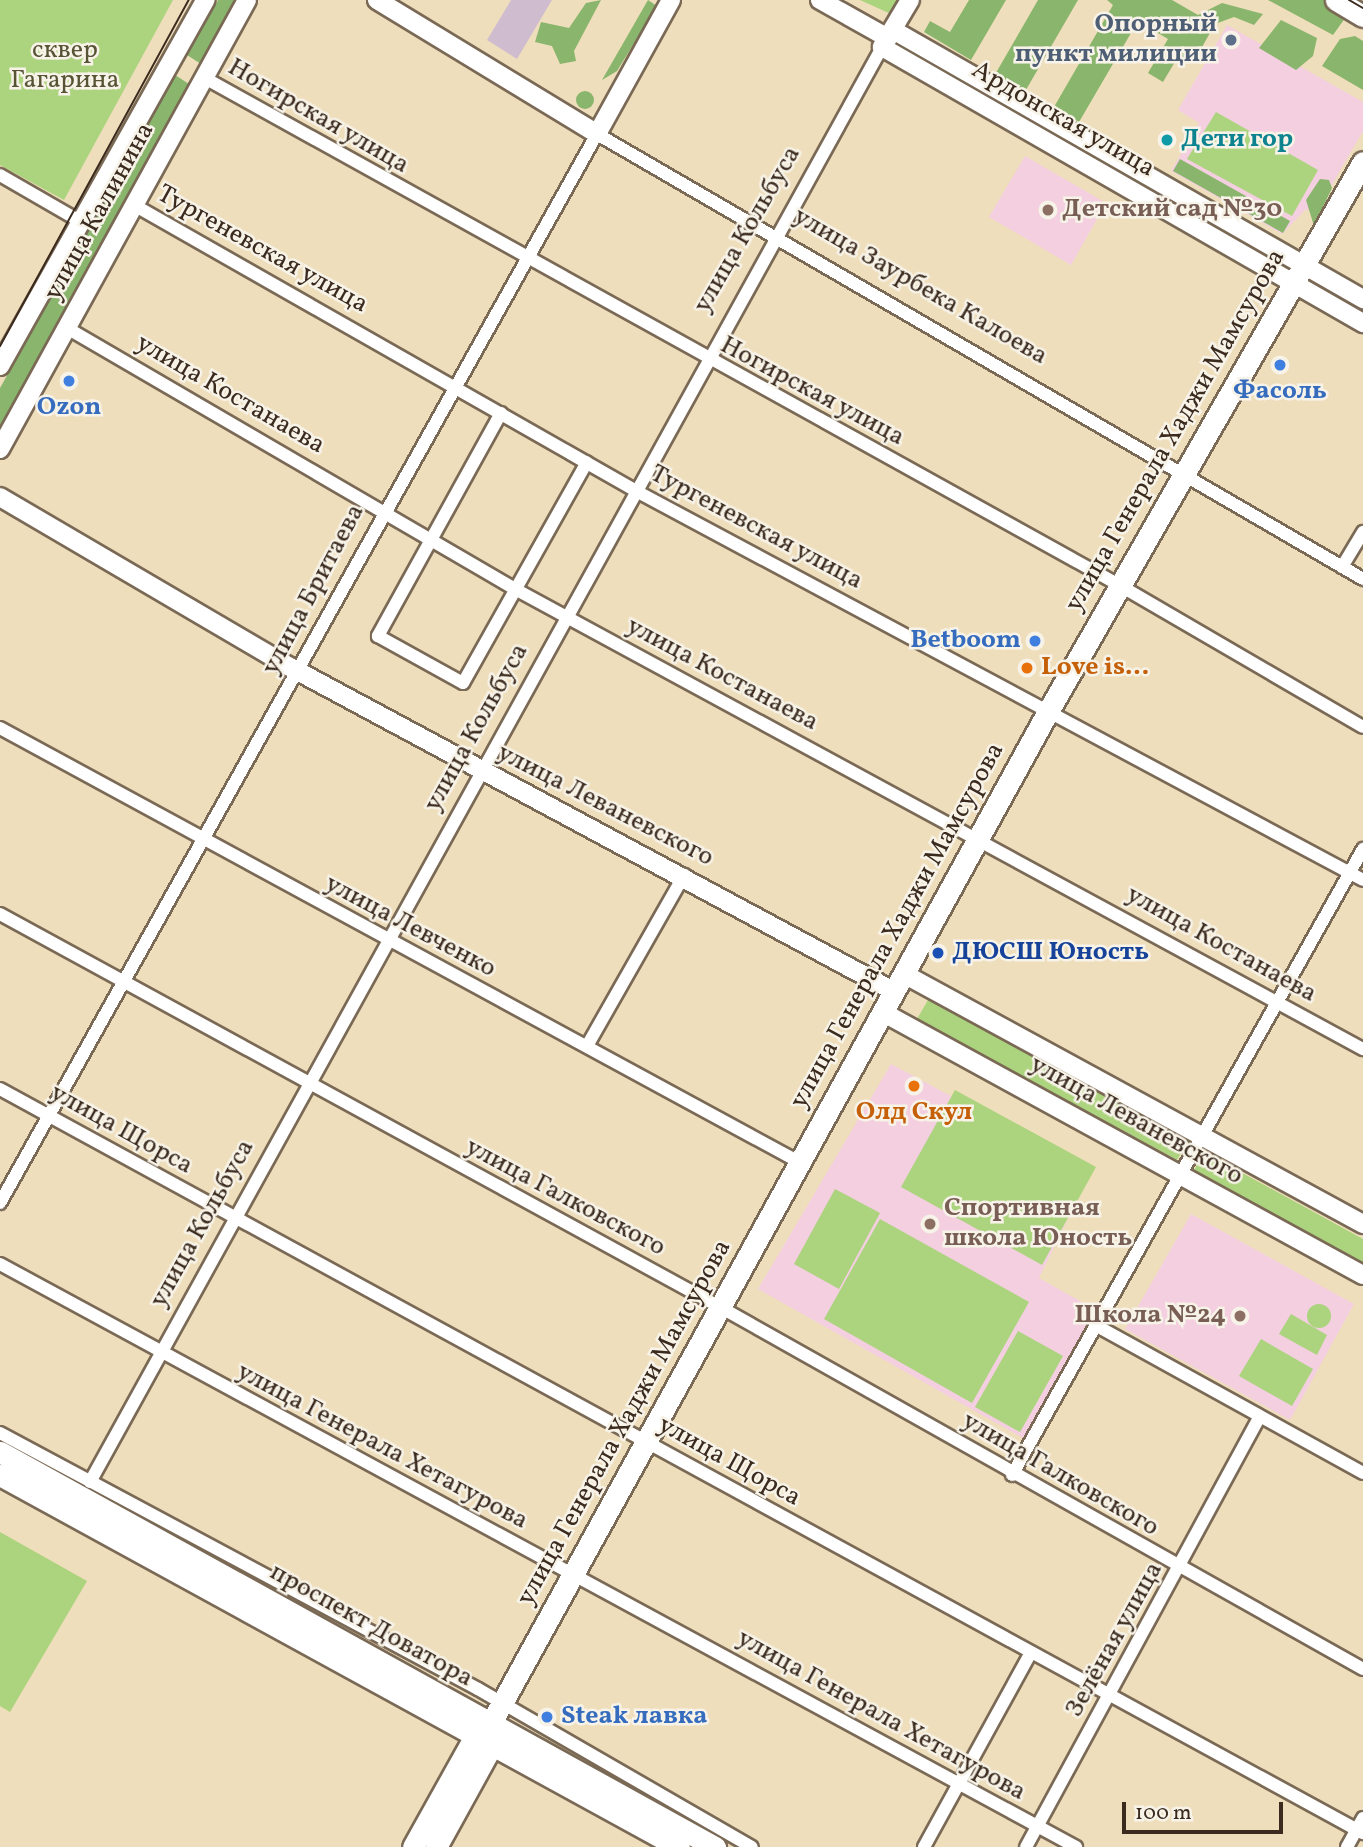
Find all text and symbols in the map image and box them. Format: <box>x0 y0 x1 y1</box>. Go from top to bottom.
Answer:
place label: Опорный пункт милиции <box>1015 9 1217 70</box>
marker: Опорный пункт милиции <box>1223 32 1239 48</box>
park label: сквер Гагарина <box>10 35 120 96</box>
street label: Ногирская улица <box>221 52 415 182</box>
street label: Ардонская улица <box>966 55 1160 185</box>
street label: улица Калинина <box>38 118 162 306</box>
place label: Дети гор <box>1181 124 1293 156</box>
marker: Дети гор <box>1159 132 1175 148</box>
street label: улица Кольбуса <box>688 141 808 319</box>
street label: Тургеневская улица <box>151 179 373 321</box>
place label: Детский сад №30 <box>1062 194 1282 226</box>
street label: улица Заурбека Калоева <box>787 201 1053 373</box>
marker: Детский сад №30 <box>1040 202 1056 218</box>
street label: улица Генерала Хаджи Мамсурова <box>1059 244 1293 618</box>
street label: улица Костанаева <box>130 328 330 462</box>
street label: Ногирская улица <box>714 330 910 454</box>
marker: Фасоль <box>1272 357 1288 373</box>
marker: Ozon <box>61 373 77 389</box>
place label: Фасоль <box>1233 376 1327 408</box>
place label: Ozon <box>37 392 101 424</box>
street label: Тургеневская улица <box>644 459 868 597</box>
street label: улица Бритаева <box>256 499 372 681</box>
street label: улица Костанаева <box>621 611 823 739</box>
place label: Betboom <box>910 625 1021 657</box>
marker: Betboom <box>1027 633 1043 649</box>
street label: улица Кольбуса <box>418 639 536 817</box>
place label: Love is... <box>1041 652 1149 684</box>
marker: Love is... <box>1019 660 1035 676</box>
street label: улица Леваневского <box>492 738 718 874</box>
street label: улица Генерала Хаджи Мамсурова <box>784 738 1012 1114</box>
street label: улица Левченко <box>319 869 501 985</box>
street label: улица Костанаева <box>1120 880 1322 1010</box>
place label: ДЮСШ Юность <box>952 937 1149 969</box>
marker: ДЮСШ Юность <box>930 945 946 961</box>
street label: улица Леваневского <box>1024 1049 1248 1193</box>
street label: улица Щорса <box>44 1078 198 1182</box>
marker: Олд Скул <box>906 1078 922 1094</box>
place label: Олд Скул <box>856 1097 972 1129</box>
street label: улица Галковского <box>460 1132 670 1264</box>
street label: улица Кольбуса <box>144 1135 262 1313</box>
place label: Спортивная школа Юность <box>944 1193 1132 1254</box>
marker: Спортивная школа Юность <box>922 1216 938 1232</box>
street label: улица Генерала Хаджи Мамсурова <box>511 1235 739 1611</box>
place label: Школа №24 <box>1075 1300 1226 1332</box>
marker: Школа №24 <box>1232 1308 1248 1324</box>
street label: улица Генерала Хетагурова <box>231 1357 533 1537</box>
street label: улица Галковского <box>956 1406 1164 1544</box>
street label: улица Щорса <box>652 1410 806 1514</box>
street label: проспект Доватора <box>264 1557 478 1695</box>
street label: Зелёная улица <box>1059 1557 1171 1723</box>
street label: улица Генерала Хетагурова <box>731 1623 1031 1809</box>
place label: Steak лавка <box>561 1701 708 1733</box>
marker: Steak лавка <box>539 1709 555 1725</box>
scale bar <box>1125 1787 1286 1831</box>
text: 100 m <box>1135 1799 1192 1828</box>

